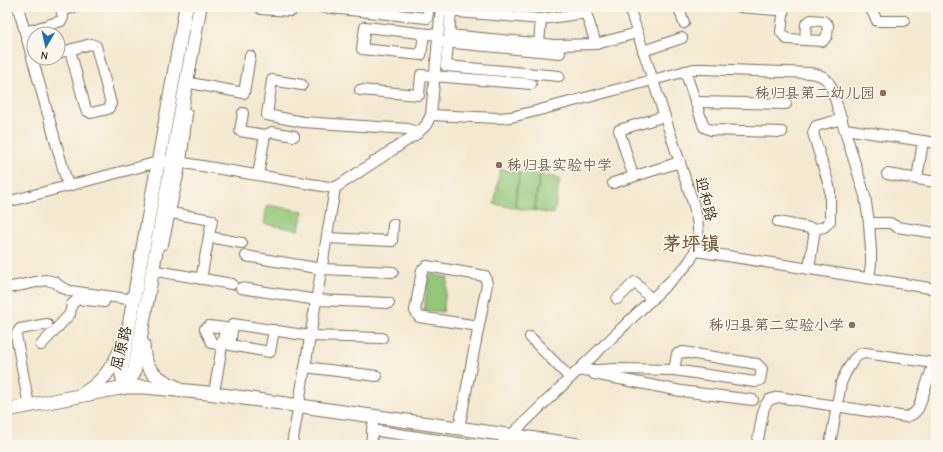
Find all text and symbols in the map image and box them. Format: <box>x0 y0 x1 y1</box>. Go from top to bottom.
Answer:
north arrow <box>26 26 66 66</box>
text: N <box>40 48 49 62</box>
place label: 秭归县第二幼儿园 <box>755 84 875 102</box>
marker: 秭归县第二幼儿园 <box>878 88 888 98</box>
place label: 秭归县实验中学 <box>507 156 612 174</box>
marker: 秭归县实验中学 <box>494 160 504 170</box>
street label: 迎和路 <box>691 175 721 223</box>
district label: 茅坪镇 <box>662 233 720 255</box>
place label: 秭归县第二实验小学 <box>709 316 844 334</box>
marker: 秭归县第二实验小学 <box>847 320 857 330</box>
street label: 屈原路 <box>107 324 135 372</box>

